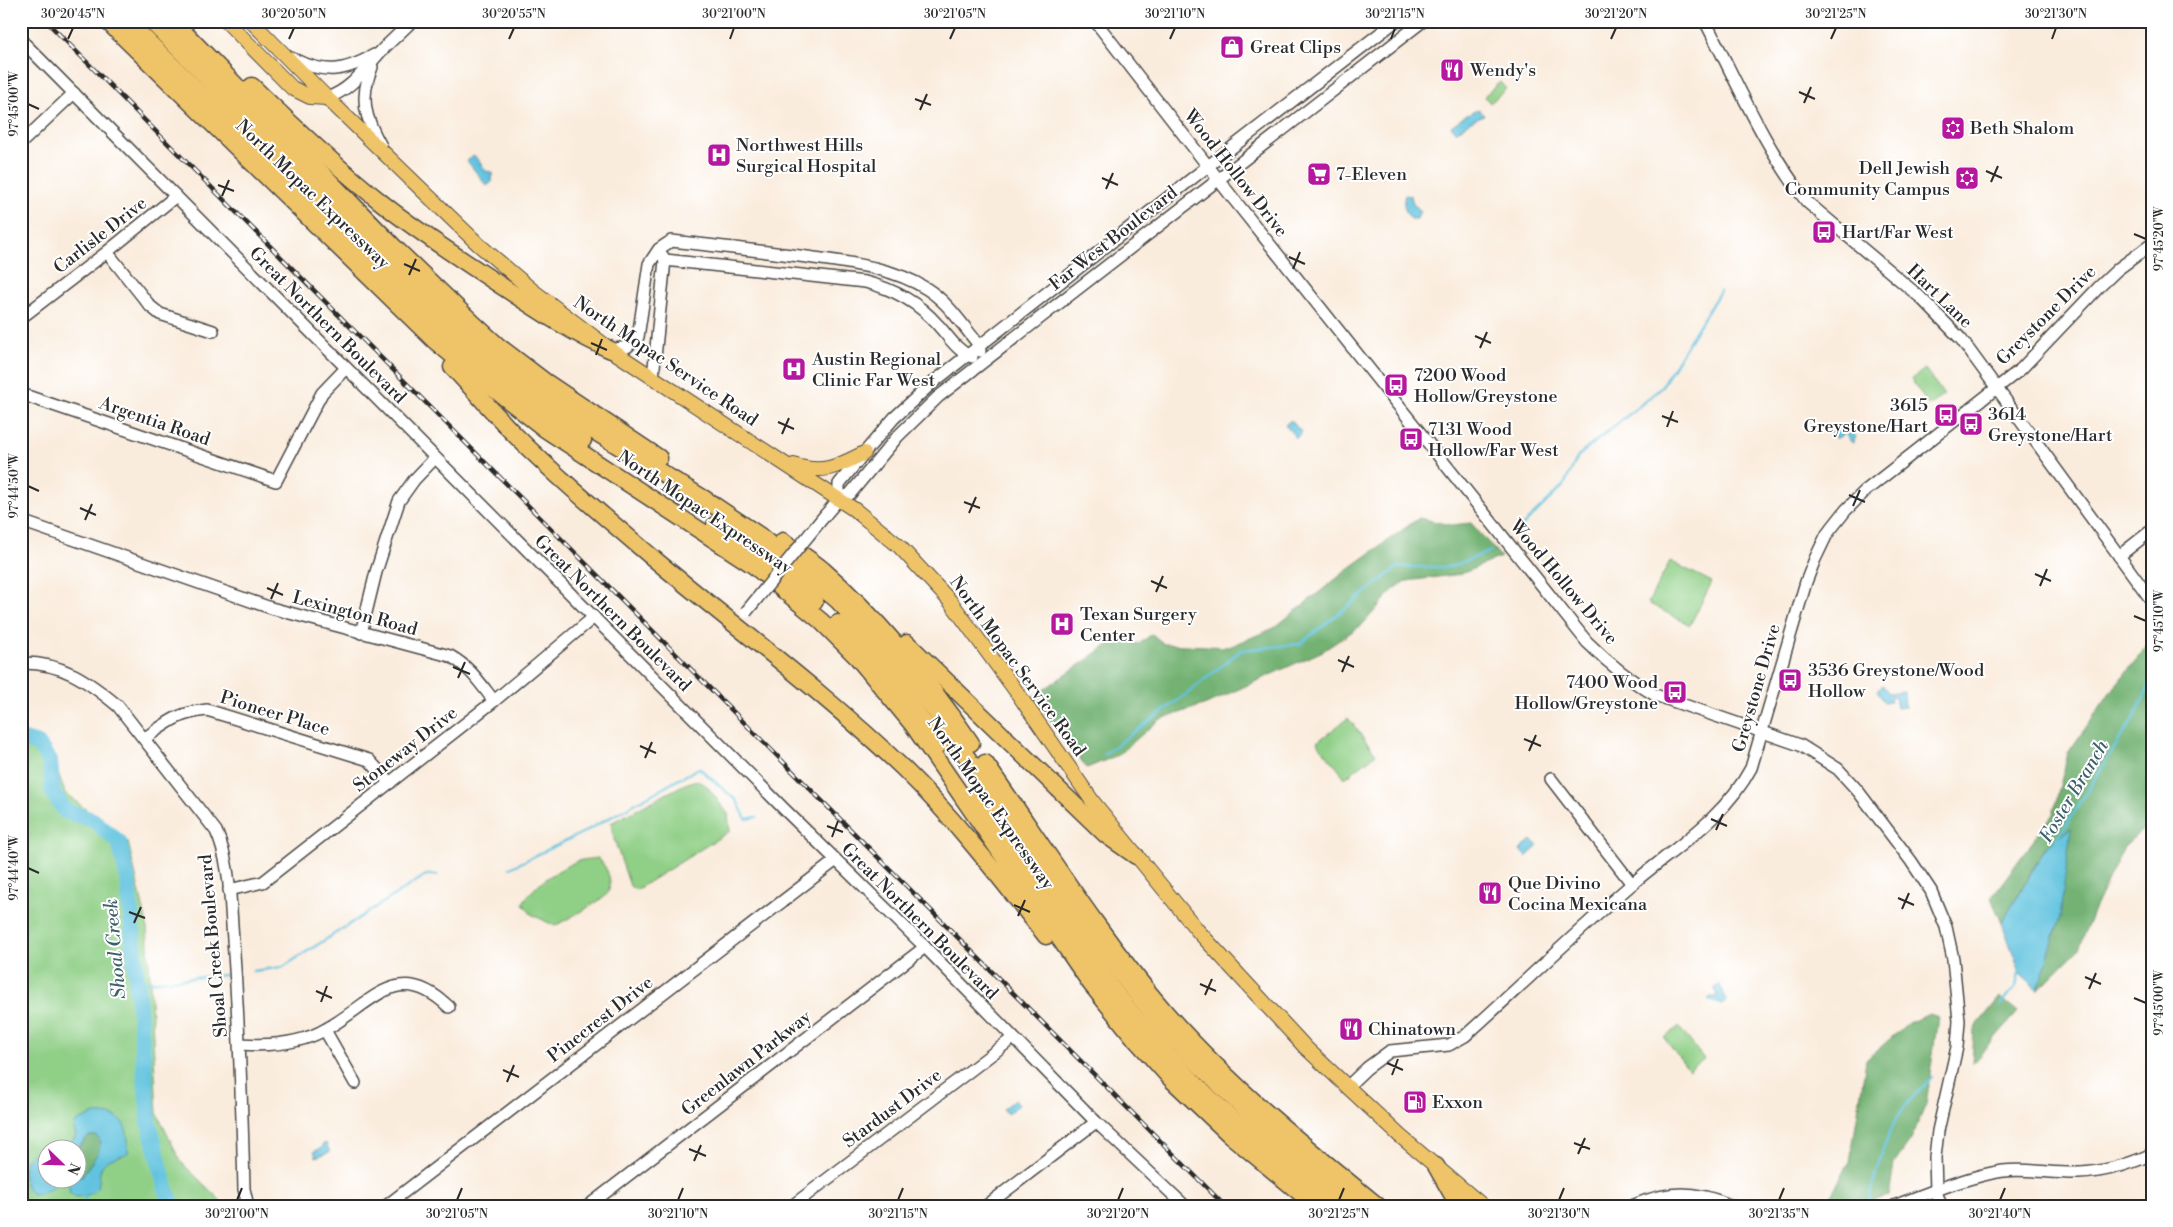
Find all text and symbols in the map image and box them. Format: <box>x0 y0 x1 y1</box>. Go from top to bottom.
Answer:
text: 30°20'45"N <box>41 7 105 22</box>
text: 30°20'50"N <box>262 7 326 22</box>
text: 30°20'55"N <box>482 7 546 22</box>
text: 30°21'00"N <box>702 7 766 22</box>
text: 30°21'05"N <box>924 7 986 22</box>
text: 30°21'10"N <box>1145 7 1205 22</box>
text: 30°21'15"N <box>1365 7 1425 22</box>
text: 30°21'20"N <box>1585 7 1647 22</box>
text: 30°21'25"N <box>1806 7 1867 22</box>
text: 30°21'30"N <box>2025 7 2087 22</box>
shop icon: Great Clips <box>1219 34 1245 60</box>
place label: Great Clips <box>1250 36 1341 59</box>
restaurant icon: Wendy's <box>1439 57 1465 83</box>
place label: Wendy's <box>1469 59 1536 82</box>
text: 97°45'00"W <box>7 70 22 137</box>
street label: Wood Hollow Drive <box>1178 104 1293 242</box>
street label: North Mopac Expressway <box>231 115 395 274</box>
synagogue icon: Beth Shalom <box>1940 115 1966 141</box>
place label: Beth Shalom <box>1969 117 2074 140</box>
place label: Northwest Hills Surgical Hospital <box>736 134 877 178</box>
hospital icon: Northwest Hills Surgical Hospital <box>706 142 732 168</box>
place label: Dell Jewish Community Campus <box>1785 157 1950 201</box>
supermarket icon: 7-Eleven <box>1306 161 1332 187</box>
place label: 7-Eleven <box>1336 163 1407 186</box>
synagogue icon: Dell Jewish Community Campus <box>1954 165 1980 191</box>
street label: Far West Boulevard <box>1044 181 1183 296</box>
street label: Carlisle Drive <box>49 192 152 279</box>
text: 97°45'20"W <box>2152 206 2167 271</box>
bus stop icon: Hart/Far West <box>1811 219 1837 245</box>
place label: Hart/Far West <box>1842 221 1954 244</box>
street label: Great Northern Boulevard <box>244 242 412 409</box>
street label: Hart Lane <box>1902 259 1977 333</box>
street label: Greystone Drive <box>1991 260 2101 370</box>
street label: North Mopac Service Road <box>569 291 763 432</box>
place label: Austin Regional Clinic Far West <box>811 348 942 392</box>
hospital icon: Austin Regional Clinic Far West <box>781 356 807 382</box>
place label: 7200 Wood Hollow/Greystone <box>1414 364 1558 408</box>
bus stop icon: 7200 Wood Hollow/Greystone <box>1383 372 1409 398</box>
street label: Argentia Road <box>95 391 214 451</box>
place label: 3615 Greystone/Hart <box>1804 394 1929 438</box>
bus stop icon: 3615 Greystone/Hart <box>1933 402 1959 428</box>
place label: 3614 Greystone/Hart <box>1988 403 2113 447</box>
bus stop icon: 3614 Greystone/Hart <box>1958 411 1984 437</box>
place label: 7131 Wood Hollow/Far West <box>1428 418 1559 462</box>
bus stop icon: 7131 Wood Hollow/Far West <box>1398 426 1424 452</box>
street label: North Mopac Expressway <box>613 445 797 580</box>
text: 97°44'50"W <box>7 452 22 519</box>
street label: Wood Hollow Drive <box>1504 514 1623 650</box>
street label: Great Northern Boulevard <box>529 530 697 697</box>
street label: North Mopac Service Road <box>944 572 1091 762</box>
street label: Lexington Road <box>290 586 421 641</box>
text: 97°45'10"W <box>2152 589 2167 652</box>
place label: Texan Surgery Center <box>1080 603 1197 647</box>
hospital icon: Texan Surgery Center <box>1049 611 1075 637</box>
street label: Greystone Drive <box>1727 621 1786 755</box>
place label: 3536 Greystone/Wood Hollow <box>1808 659 1985 703</box>
bus stop icon: 3536 Greystone/Wood Hollow <box>1777 667 1803 693</box>
place label: 7400 Wood Hollow/Greystone <box>1514 671 1659 715</box>
bus stop icon: 7400 Wood Hollow/Greystone <box>1662 679 1688 705</box>
street label: Pioneer Place <box>217 686 333 741</box>
street label: Stoneway Drive <box>349 701 462 797</box>
street label: North Mopac Expressway <box>922 712 1059 894</box>
water label: Foster Branch <box>2034 735 2114 847</box>
text: 97°44'40"W <box>7 834 22 901</box>
street label: Great Northern Boulevard <box>836 838 1004 1005</box>
street label: Shoal Creek Boulevard <box>194 853 233 1039</box>
place label: Que Divino Cocina Mexicana <box>1508 872 1648 916</box>
restaurant icon: Que Divino Cocina Mexicana <box>1477 880 1503 906</box>
water label: Shoal Creek <box>99 898 131 1000</box>
text: 97°45'00"W <box>2152 969 2167 1036</box>
street label: Pinecrest Drive <box>543 971 658 1068</box>
street label: Greenlawn Parkway <box>677 1005 816 1121</box>
restaurant icon: Chinatown <box>1338 1016 1364 1042</box>
place label: Chinatown <box>1368 1018 1456 1041</box>
street label: Stardust Drive <box>838 1064 946 1153</box>
fuel station icon: Exxon <box>1402 1089 1428 1115</box>
place label: Exxon <box>1432 1091 1483 1114</box>
north arrow <box>38 1140 88 1190</box>
text: N <box>63 1160 83 1177</box>
text: 30°21'00"N <box>205 1207 269 1222</box>
text: 30°21'05"N <box>426 1207 488 1222</box>
text: 30°21'10"N <box>648 1207 708 1222</box>
text: 30°21'15"N <box>868 1207 928 1222</box>
text: 30°21'20"N <box>1087 1207 1149 1222</box>
text: 30°21'25"N <box>1309 1207 1370 1222</box>
text: 30°21'30"N <box>1528 1207 1590 1222</box>
text: 30°21'35"N <box>1749 1207 1809 1222</box>
text: 30°21'40"N <box>1969 1207 2031 1222</box>

